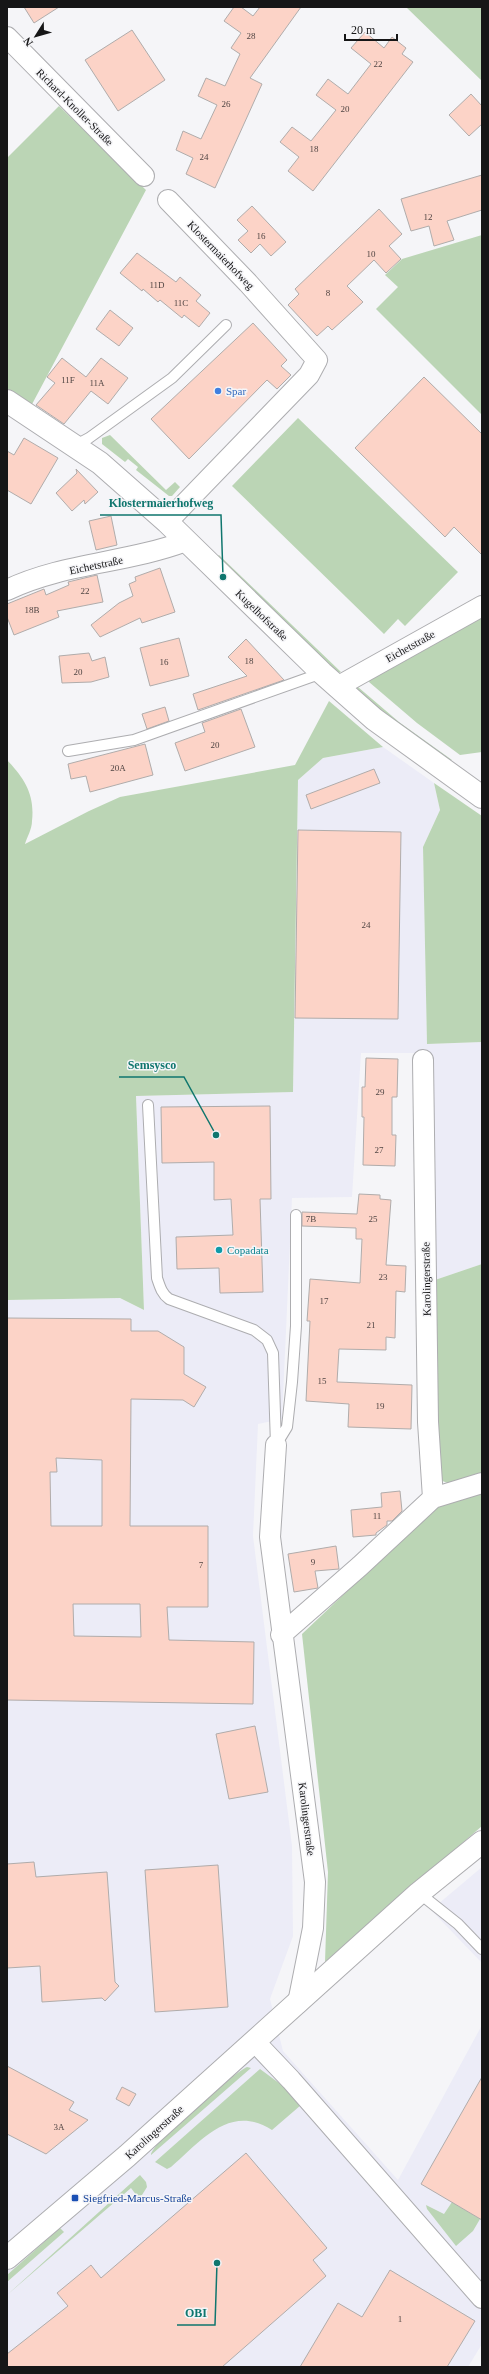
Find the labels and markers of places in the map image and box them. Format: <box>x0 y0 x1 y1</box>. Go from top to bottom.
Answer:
place label: Spar <box>226 385 247 397</box>
marker: Spar <box>213 386 223 396</box>
callout: Klostermaierhofweg <box>100 491 221 515</box>
callout: Semsysco <box>119 1053 184 1077</box>
place label: Copadata <box>227 1244 269 1256</box>
marker: Copadata <box>214 1245 224 1255</box>
place label: Siegfried-Marcus-Straße <box>83 2192 192 2204</box>
marker: Siegfried-Marcus-Straße <box>70 2193 80 2203</box>
callout: OBI <box>177 2301 215 2325</box>

